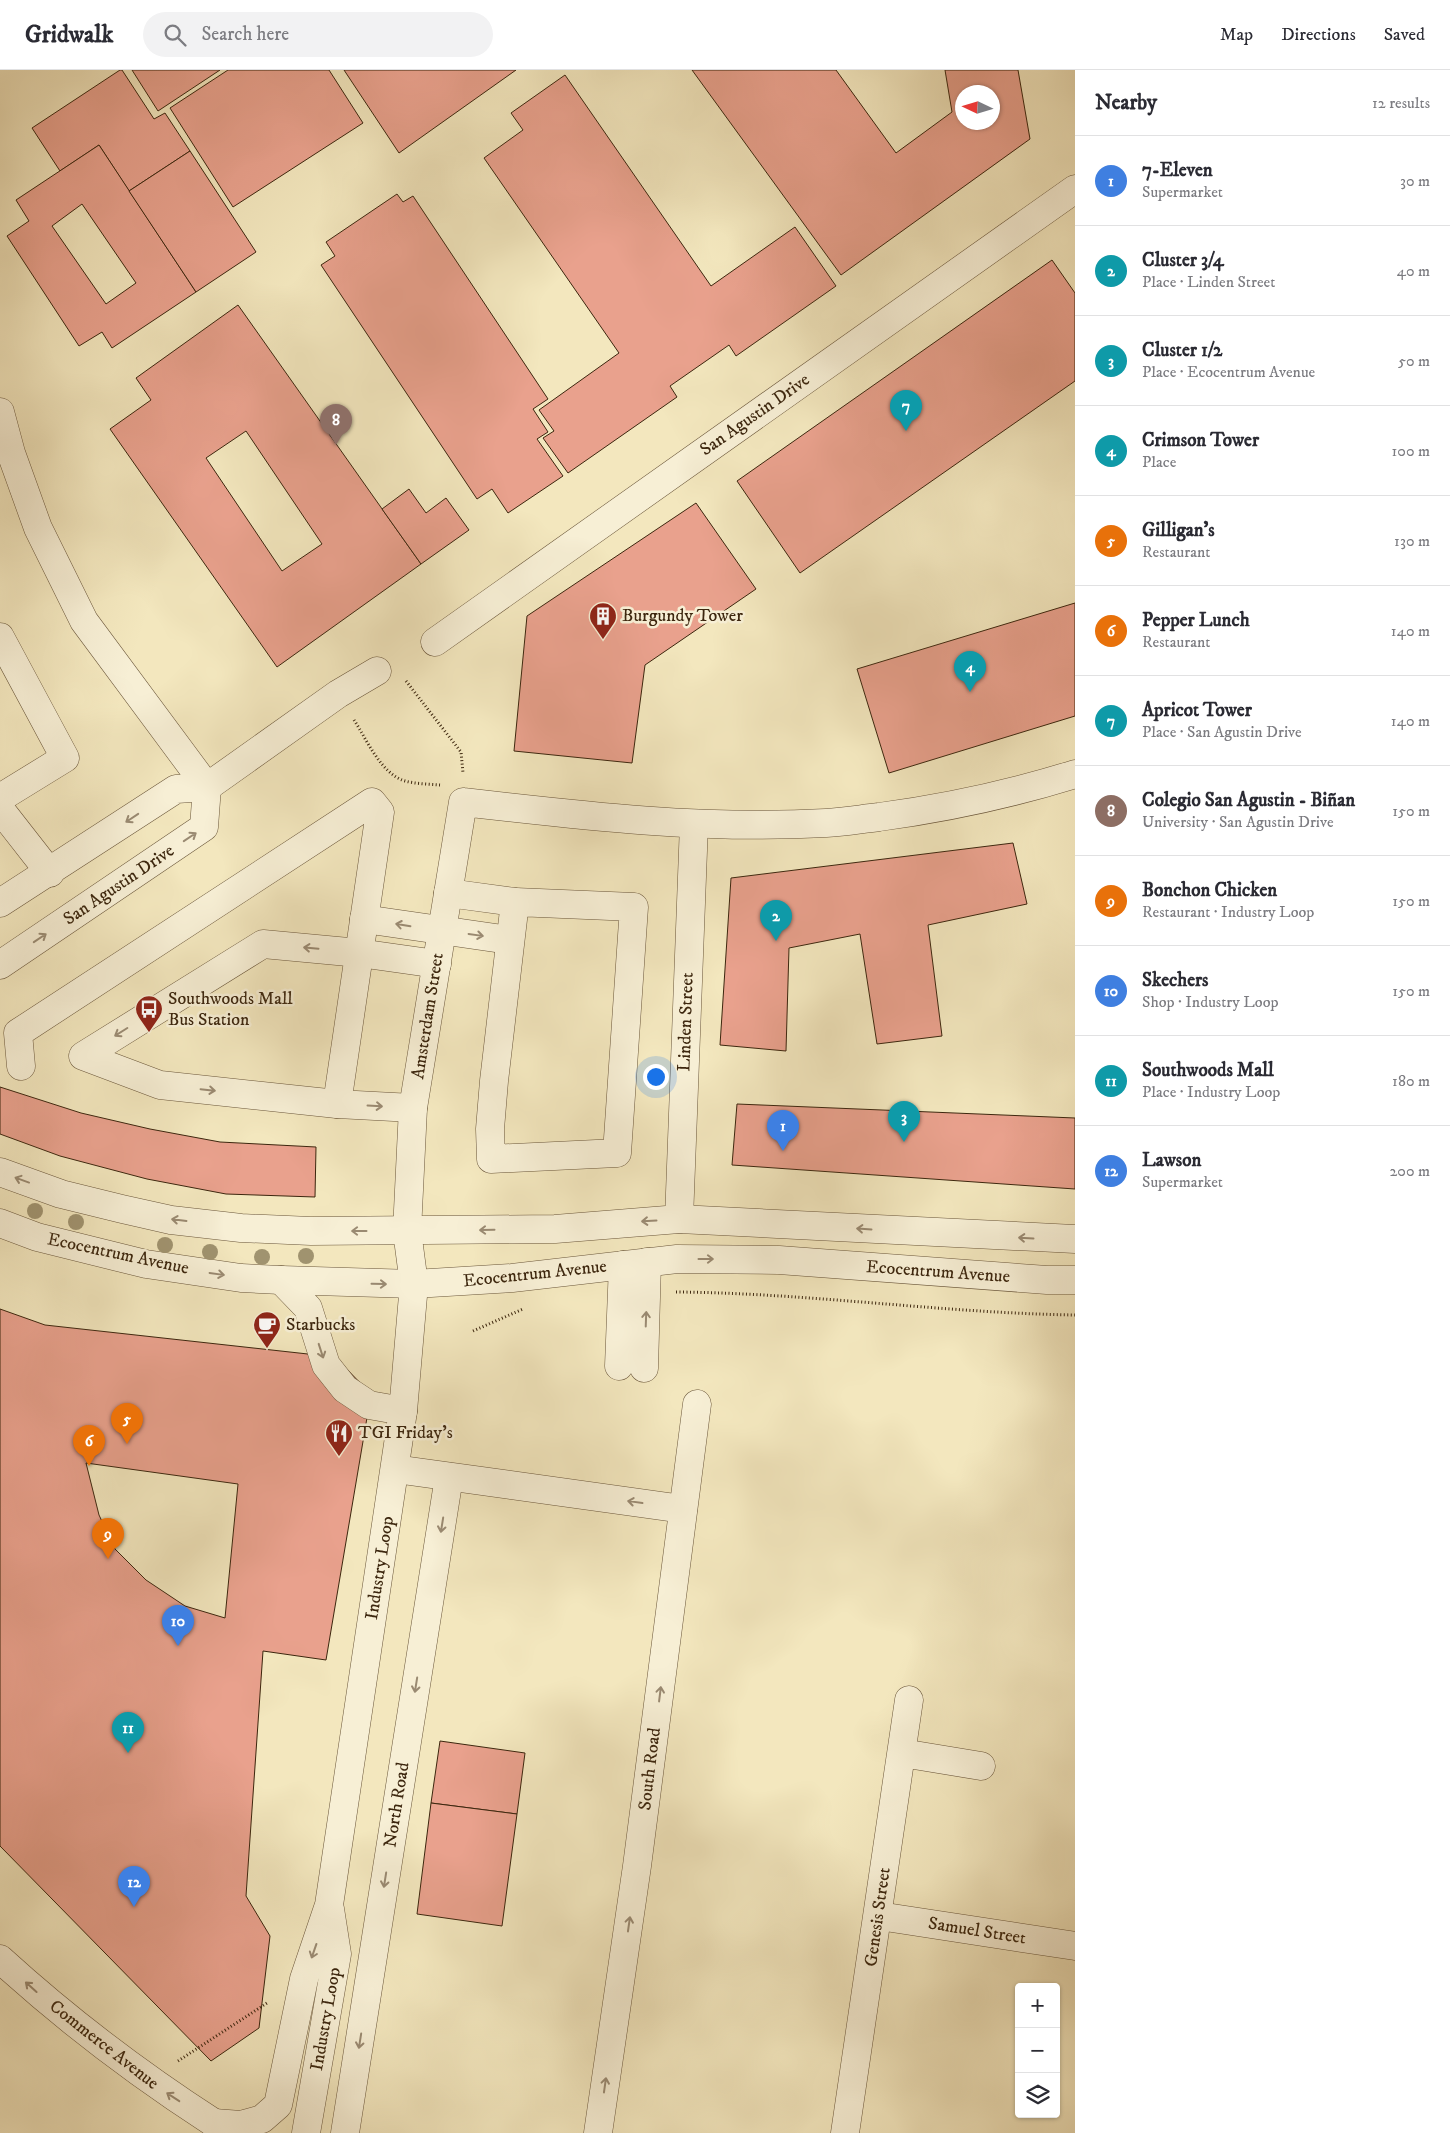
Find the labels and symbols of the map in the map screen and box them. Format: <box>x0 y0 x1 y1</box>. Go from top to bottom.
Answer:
north arrow <box>955 85 1000 130</box>
street label: San Agustin Drive <box>696 369 814 461</box>
pin: 7 <box>890 390 922 431</box>
pin: 8 <box>320 404 352 445</box>
building icon: Burgundy Tower <box>588 601 618 640</box>
place label: Burgundy Tower <box>622 605 743 627</box>
pin: 4 <box>954 651 986 692</box>
one-way arrow <box>126 813 140 823</box>
one-way arrow <box>182 832 196 842</box>
street label: San Agustin Drive <box>59 840 179 930</box>
pin: 2 <box>760 900 792 941</box>
one-way arrow <box>396 920 412 930</box>
one-way arrow <box>468 930 484 940</box>
one-way arrow <box>33 932 47 942</box>
one-way arrow <box>303 944 319 953</box>
street label: Amsterdam Street <box>407 951 449 1081</box>
street label: Linden Street <box>673 972 699 1072</box>
place label: Southwoods Mall Bus Station <box>168 988 293 1031</box>
bus stop icon: Southwoods Mall Bus Station <box>134 994 164 1033</box>
one-way arrow <box>114 1027 128 1038</box>
your location <box>643 1064 669 1090</box>
one-way arrow <box>200 1085 216 1095</box>
one-way arrow <box>367 1101 383 1110</box>
pin: 3 <box>888 1101 920 1142</box>
pin: 1 <box>767 1110 799 1151</box>
one-way arrow <box>15 1175 30 1184</box>
one-way arrow <box>171 1215 187 1225</box>
one-way arrow <box>642 1216 658 1225</box>
one-way arrow <box>856 1224 872 1233</box>
one-way arrow <box>479 1225 495 1234</box>
one-way arrow <box>351 1226 367 1236</box>
street label: Ecocentrum Avenue <box>45 1228 191 1280</box>
one-way arrow <box>1019 1233 1035 1242</box>
one-way arrow <box>698 1254 714 1264</box>
street label: Ecocentrum Avenue <box>462 1256 608 1292</box>
street label: Ecocentrum Avenue <box>865 1256 1011 1288</box>
one-way arrow <box>209 1269 225 1279</box>
one-way arrow <box>371 1279 387 1288</box>
cafe icon: Starbucks <box>252 1310 282 1349</box>
one-way arrow <box>641 1312 651 1328</box>
place label: Starbucks <box>286 1314 355 1336</box>
one-way arrow <box>317 1342 326 1358</box>
pin: 5 <box>111 1403 143 1444</box>
restaurant icon: TGI Friday's <box>324 1418 354 1457</box>
place label: TGI Friday's <box>358 1422 453 1444</box>
pin: 6 <box>73 1425 105 1466</box>
one-way arrow <box>628 1497 644 1507</box>
street label: Industry Loop <box>361 1515 399 1621</box>
one-way arrow <box>436 1517 446 1533</box>
pin: 9 <box>92 1518 124 1559</box>
pin: 10 <box>162 1605 194 1646</box>
one-way arrow <box>411 1677 421 1693</box>
one-way arrow <box>655 1686 665 1702</box>
pin: 11 <box>112 1712 144 1753</box>
street label: South Road <box>634 1726 666 1812</box>
street label: North Road <box>379 1761 415 1849</box>
pin: 12 <box>118 1866 150 1907</box>
street label: Genesis Street <box>860 1866 896 1968</box>
one-way arrow <box>380 1872 390 1888</box>
street label: Samuel Street <box>927 1912 1028 1950</box>
one-way arrow <box>624 1916 634 1932</box>
one-way arrow <box>308 1943 318 1959</box>
street label: Industry Loop <box>306 1965 346 2073</box>
one-way arrow <box>24 1981 37 1993</box>
street label: Commerce Avenue <box>45 1995 163 2095</box>
one-way arrow <box>354 2033 364 2049</box>
one-way arrow <box>600 2077 610 2093</box>
one-way arrow <box>166 2092 180 2102</box>

